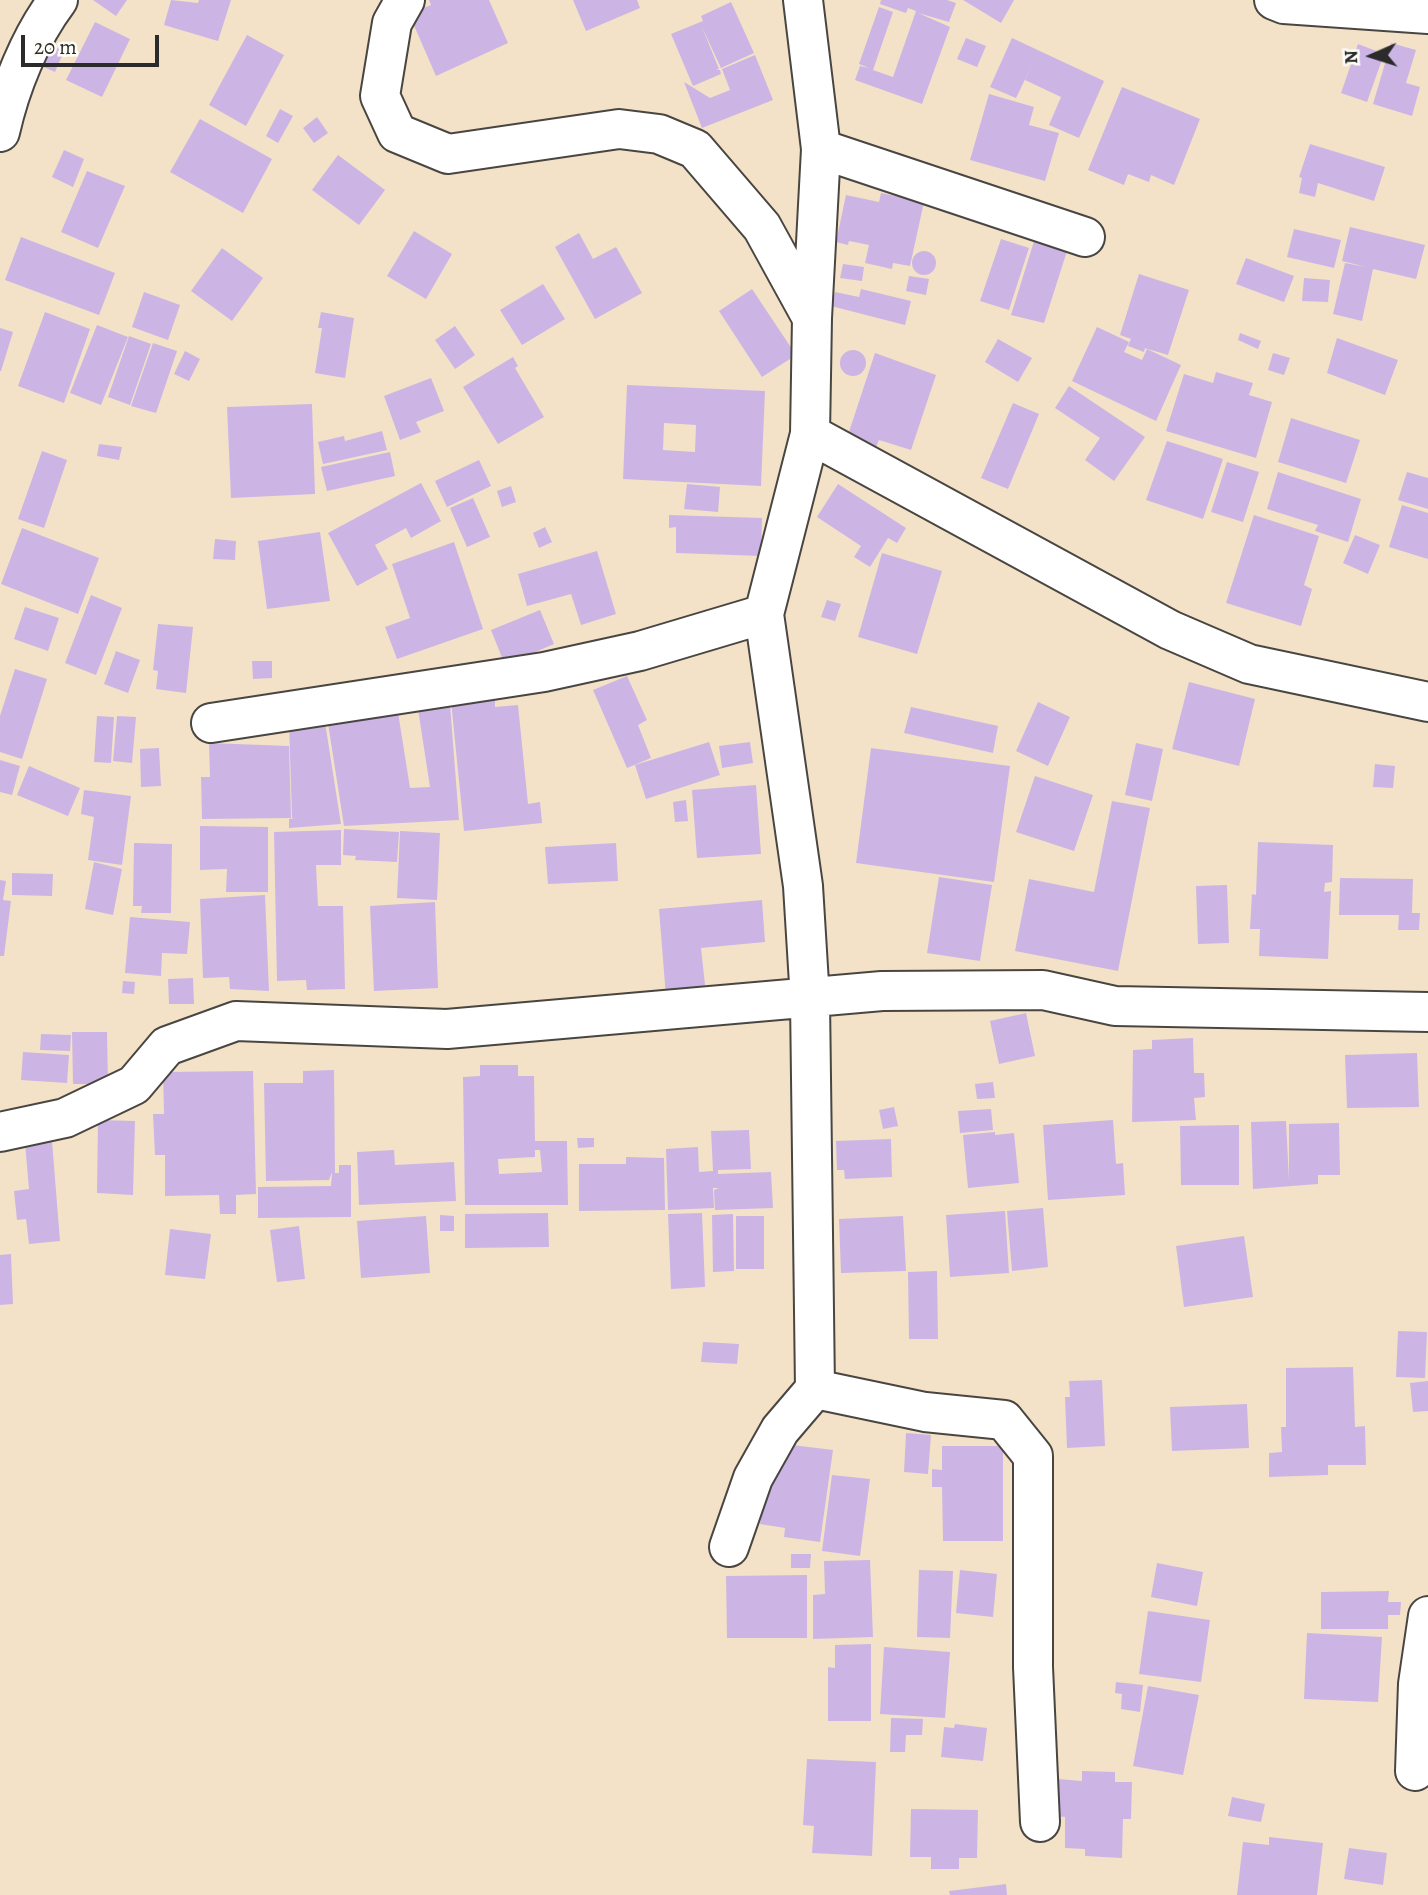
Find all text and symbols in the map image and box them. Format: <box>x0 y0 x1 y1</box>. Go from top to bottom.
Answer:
scale bar <box>24 21 163 65</box>
north arrow <box>1337 21 1407 91</box>
text: 20 m <box>34 33 77 61</box>
text: N <box>1338 50 1364 65</box>

